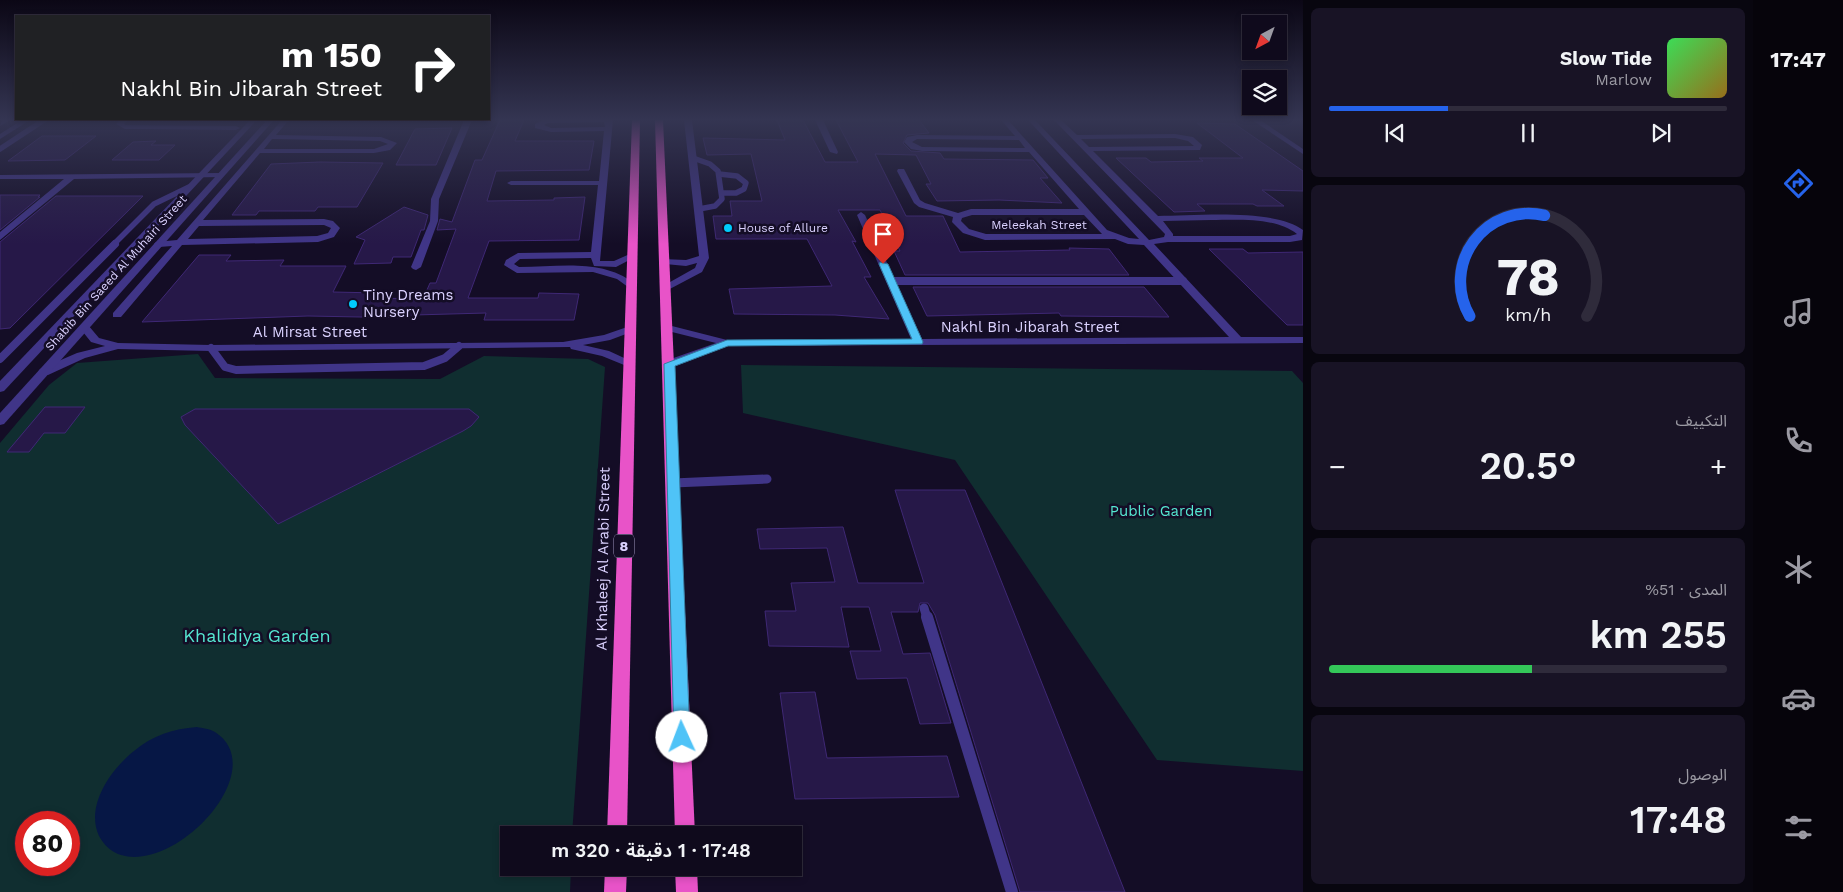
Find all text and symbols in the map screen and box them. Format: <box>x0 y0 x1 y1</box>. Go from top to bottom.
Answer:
north arrow <box>1242 15 1288 60</box>
map controls <box>1242 15 1287 115</box>
text: 150 m <box>281 34 382 76</box>
icon: right <box>400 35 465 100</box>
text: Slow Tide <box>1560 47 1652 70</box>
text: 17:47 <box>1770 47 1826 72</box>
button: layers <box>1242 70 1287 115</box>
text: Marlow <box>1595 70 1652 89</box>
text: Nakhl Bin Jibarah Street <box>120 76 382 101</box>
icon: previous <box>1381 119 1409 147</box>
icon: pause <box>1514 119 1542 147</box>
icon: next <box>1647 119 1675 147</box>
icon: directions <box>1781 166 1816 201</box>
street label: Shabib Bin Saeed Al Muhairi Street <box>42 192 190 354</box>
pin <box>862 213 904 264</box>
street label: Meleekah Street <box>991 218 1087 232</box>
icon: arrive <box>869 220 897 248</box>
place label: House of Allure <box>738 221 828 235</box>
marker: House of Allure <box>722 222 734 234</box>
text: 78 <box>1496 247 1560 308</box>
place label: Tiny Dreams Nursery <box>363 286 453 321</box>
icon: music <box>1781 295 1816 330</box>
marker: Tiny Dreams Nursery <box>347 298 359 310</box>
text: km/h <box>1505 304 1551 325</box>
street label: Nakhl Bin Jibarah Street <box>941 318 1120 336</box>
street label: Al Mirsat Street <box>253 323 368 341</box>
text: التكييف <box>1675 411 1727 430</box>
icon: phone <box>1781 423 1816 458</box>
text: 20.5° <box>1479 444 1577 488</box>
text: − <box>1329 450 1346 483</box>
text: + <box>1710 450 1727 483</box>
street label: Al Khaleej Al Arabi Street <box>592 466 614 651</box>
park label: Public Garden <box>1110 502 1212 520</box>
road number: 8 <box>614 534 634 558</box>
icon: climate <box>1781 552 1816 587</box>
text: المدى · 51% <box>1645 580 1727 599</box>
text: 255 km <box>1590 613 1727 657</box>
park label: Khalidiya Garden <box>183 625 331 646</box>
icon: car <box>1781 681 1816 716</box>
position arrow <box>655 710 707 762</box>
text: الوصول <box>1678 765 1727 784</box>
text: 17:48 <box>1630 798 1727 842</box>
icon: filters <box>1781 810 1816 845</box>
speed limit sign: 80 <box>15 811 80 876</box>
text: 17:48 · 1 دقيقة · 320 m <box>551 839 751 862</box>

